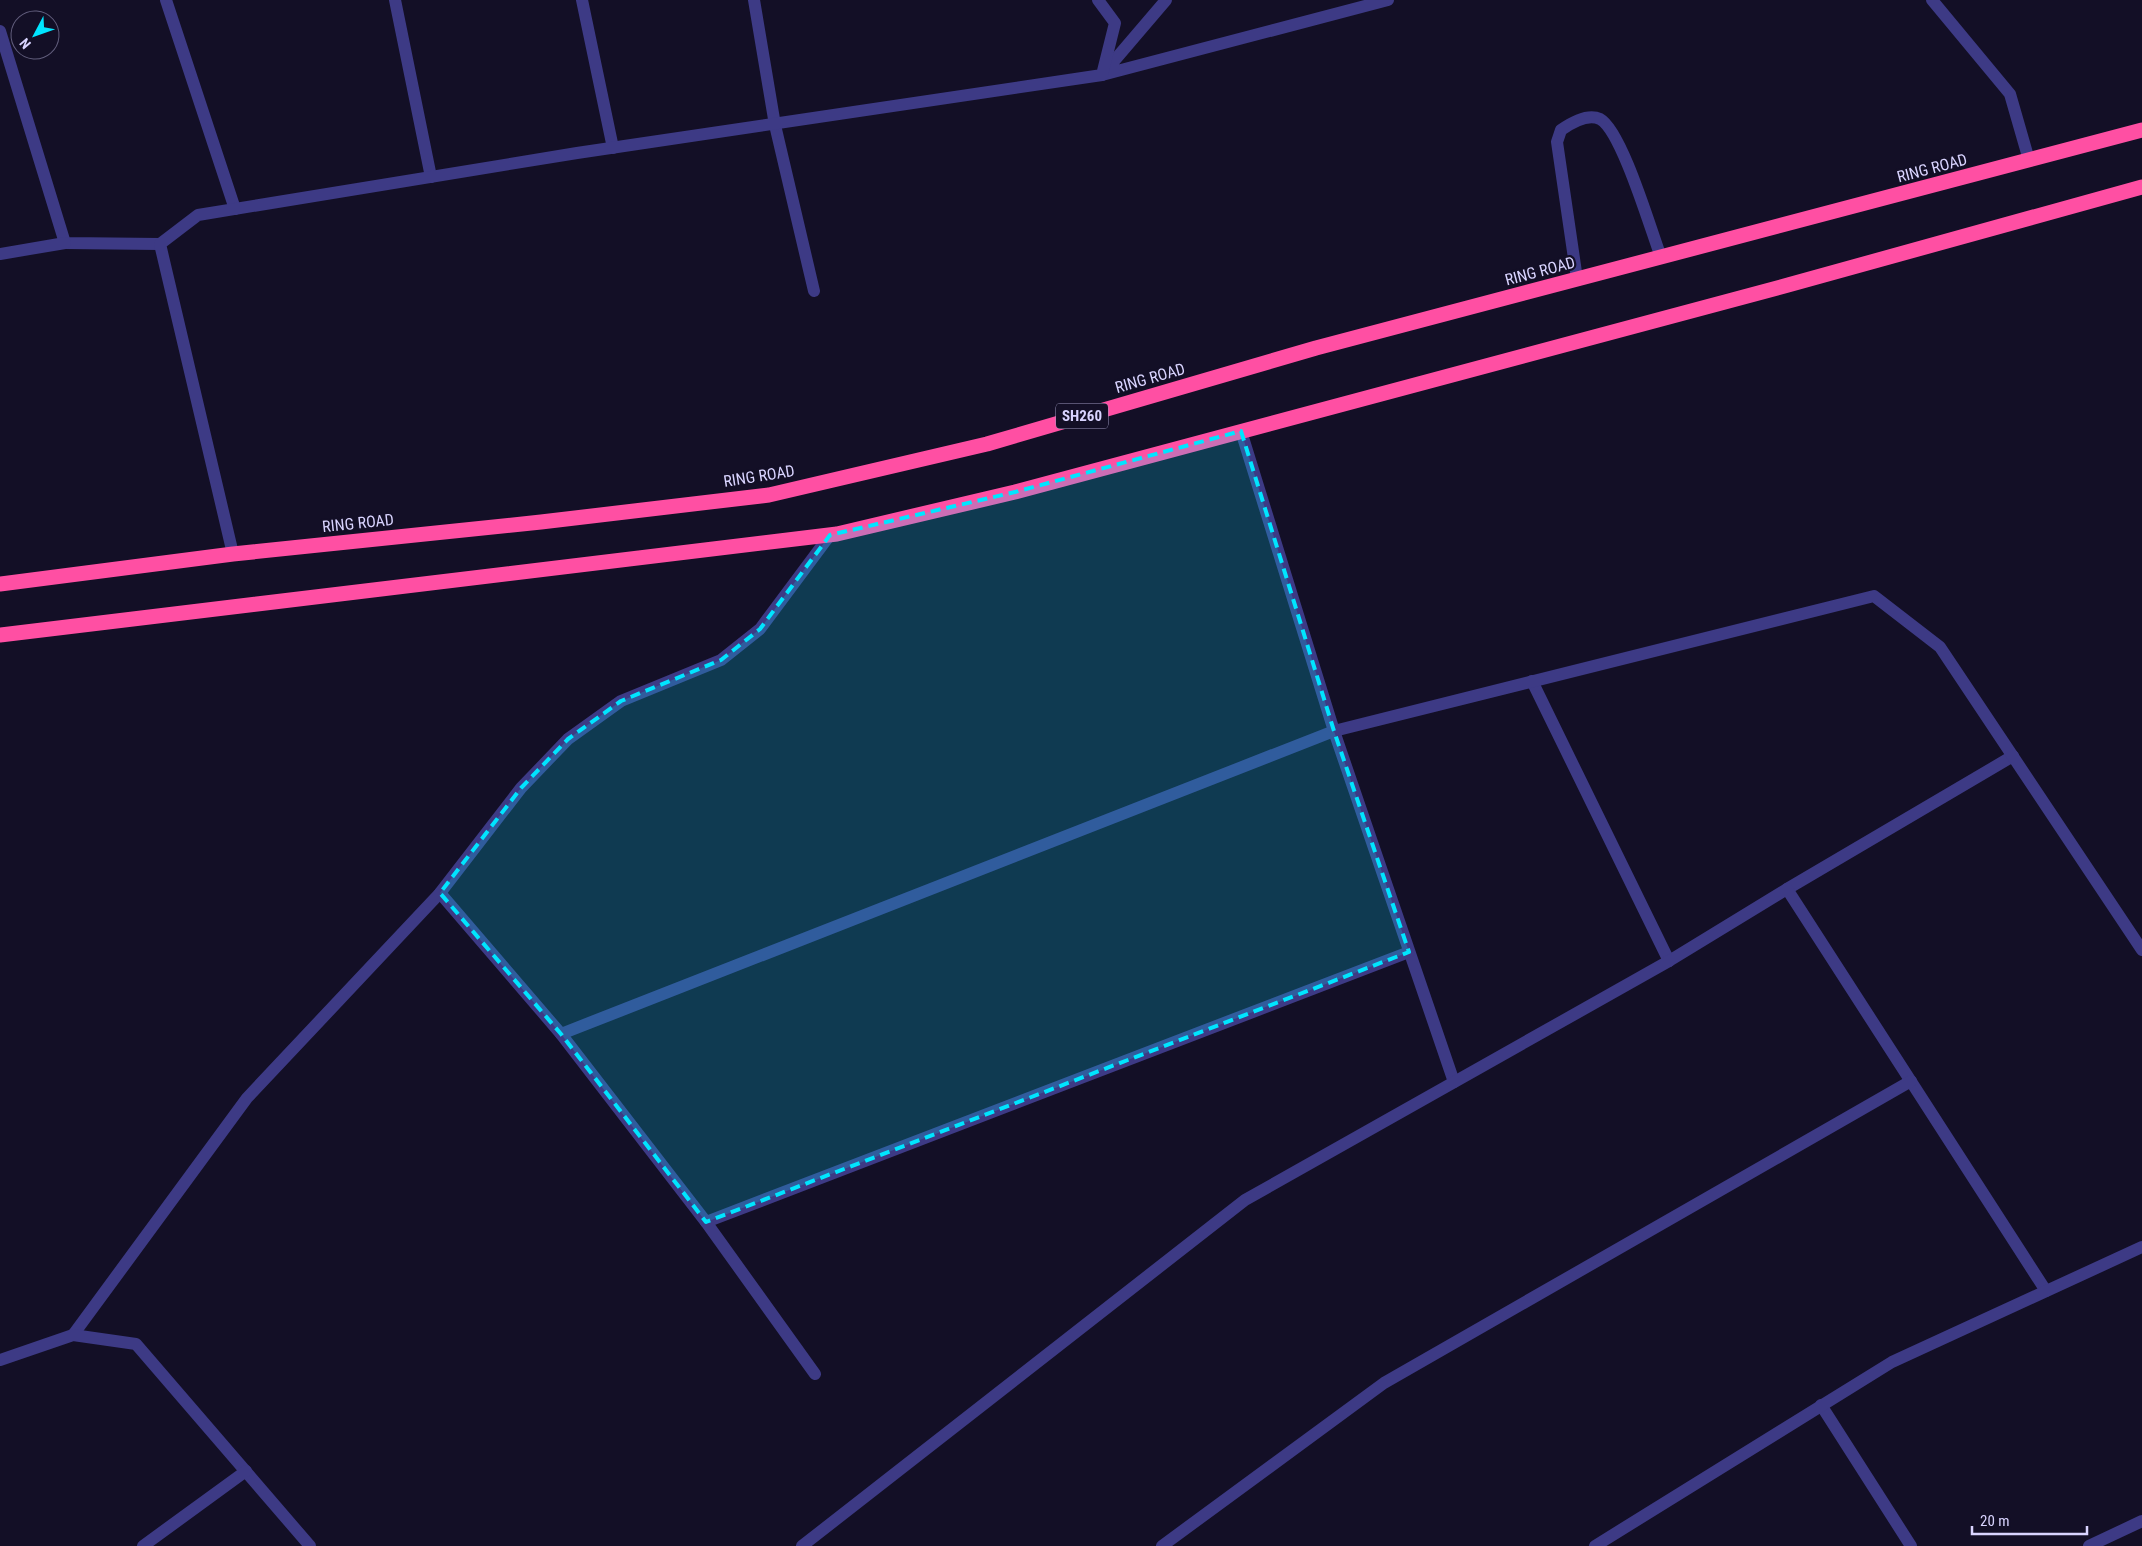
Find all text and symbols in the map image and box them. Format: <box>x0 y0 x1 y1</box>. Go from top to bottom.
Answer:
north arrow <box>10 10 60 60</box>
text: N <box>16 35 34 52</box>
street label: RING ROAD <box>1895 150 1969 186</box>
street label: RING ROAD <box>1503 253 1577 289</box>
street label: RING ROAD <box>1113 359 1187 397</box>
road number: SH260 <box>1056 404 1108 428</box>
street label: RING ROAD <box>722 461 796 491</box>
street label: RING ROAD <box>321 510 395 536</box>
scale bar <box>1972 1504 2087 1536</box>
text: 20 m <box>1980 1512 2010 1530</box>

